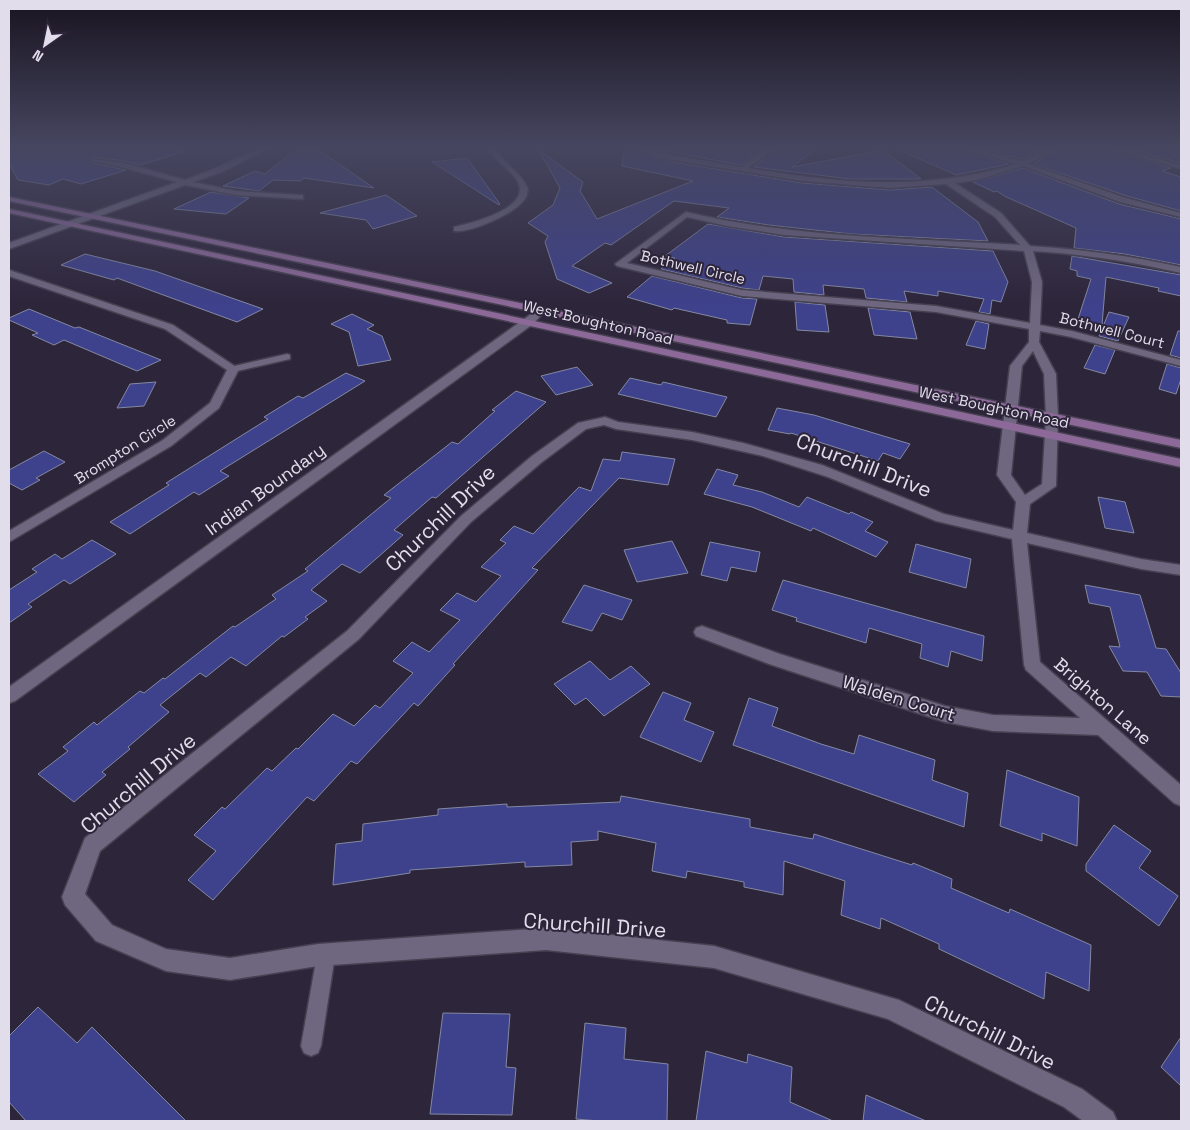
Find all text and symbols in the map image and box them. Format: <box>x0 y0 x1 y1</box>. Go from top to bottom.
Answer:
north arrow <box>20 20 70 70</box>
text: N <box>29 46 47 66</box>
street label: Bothwell Circle <box>639 246 747 288</box>
street label: West Boughton Road <box>521 296 675 348</box>
street label: Bothwell Court <box>1058 308 1167 352</box>
street label: West Boughton Road <box>917 382 1071 432</box>
street label: Brompton Circle <box>71 410 179 488</box>
street label: Churchill Drive <box>792 427 936 503</box>
street label: Indian Boundary <box>201 438 329 540</box>
street label: Churchill Drive <box>379 459 501 577</box>
street label: Brighton Lane <box>1049 652 1157 750</box>
street label: Walden Court <box>840 670 958 726</box>
street label: Churchill Drive <box>74 727 202 839</box>
street label: Churchill Drive <box>523 907 667 943</box>
street label: Churchill Drive <box>920 988 1060 1076</box>

